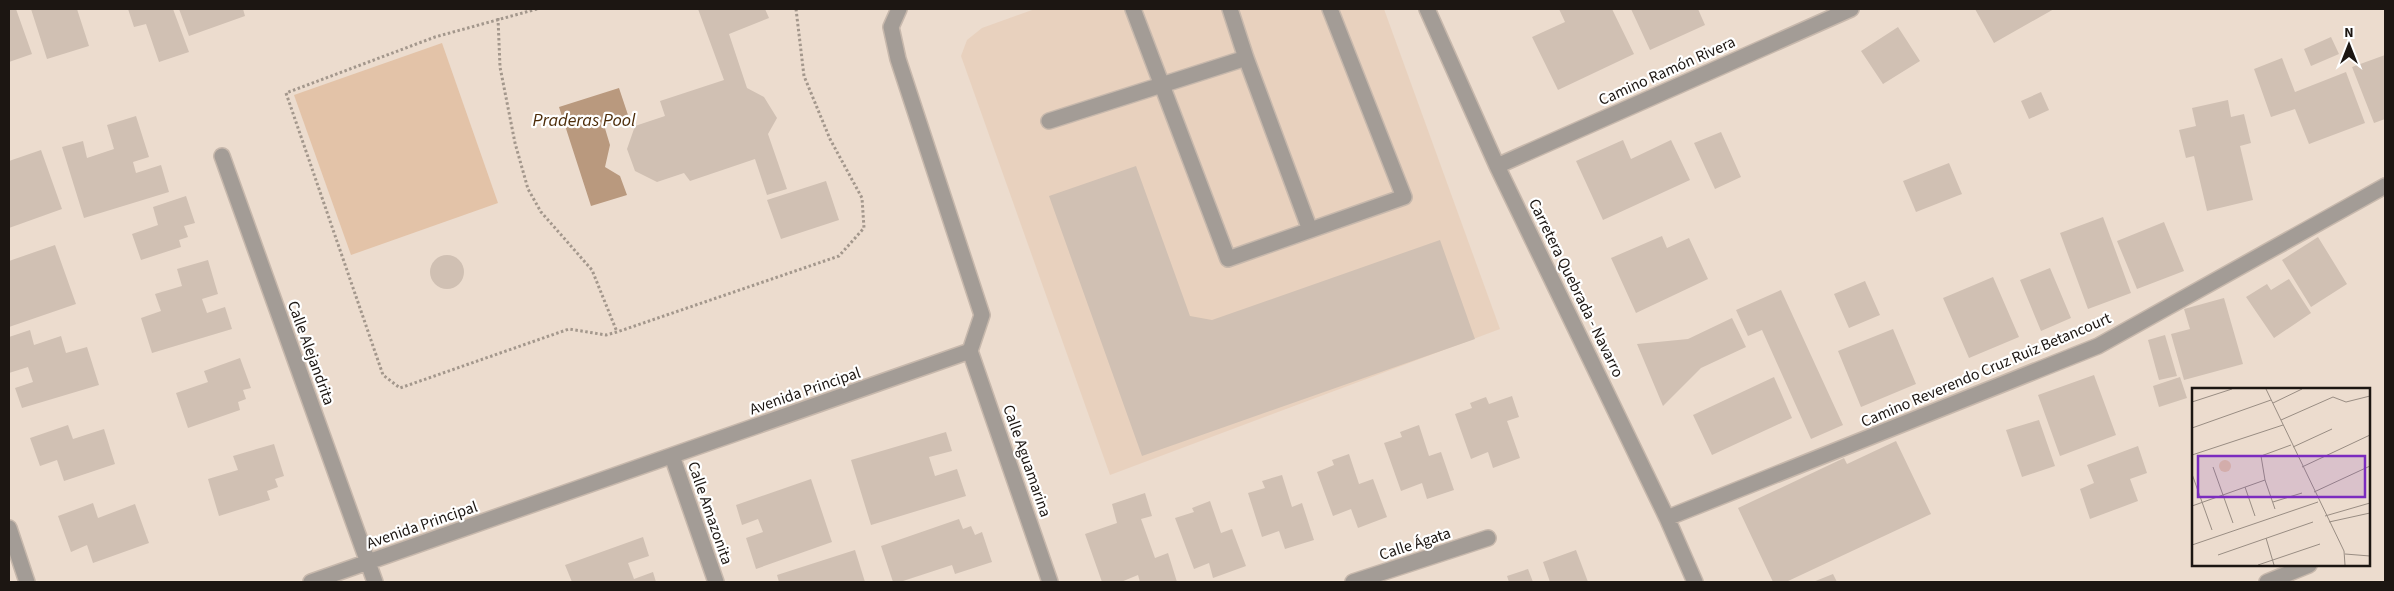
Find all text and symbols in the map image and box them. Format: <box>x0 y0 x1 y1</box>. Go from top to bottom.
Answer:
north arrow <box>2324 20 2374 70</box>
text: N <box>2344 23 2354 43</box>
street label: Camino Ramón Rivera <box>1595 31 1739 111</box>
water label: Praderas Pool <box>533 108 636 133</box>
street label: Carretera Quebrada - Navarro <box>1523 195 1629 381</box>
street label: Calle Alejandrita <box>282 298 340 408</box>
street label: Camino Reverendo Cruz Ruiz Betancourt <box>1858 307 2115 433</box>
street label: Avenida Principal <box>747 362 863 420</box>
inset map <box>2192 388 2369 566</box>
street label: Calle Aguamarina <box>997 402 1057 520</box>
street label: Calle Amazonita <box>682 459 738 567</box>
street label: Avenida Principal <box>364 496 480 554</box>
street label: Calle Ágata <box>1376 522 1454 566</box>

